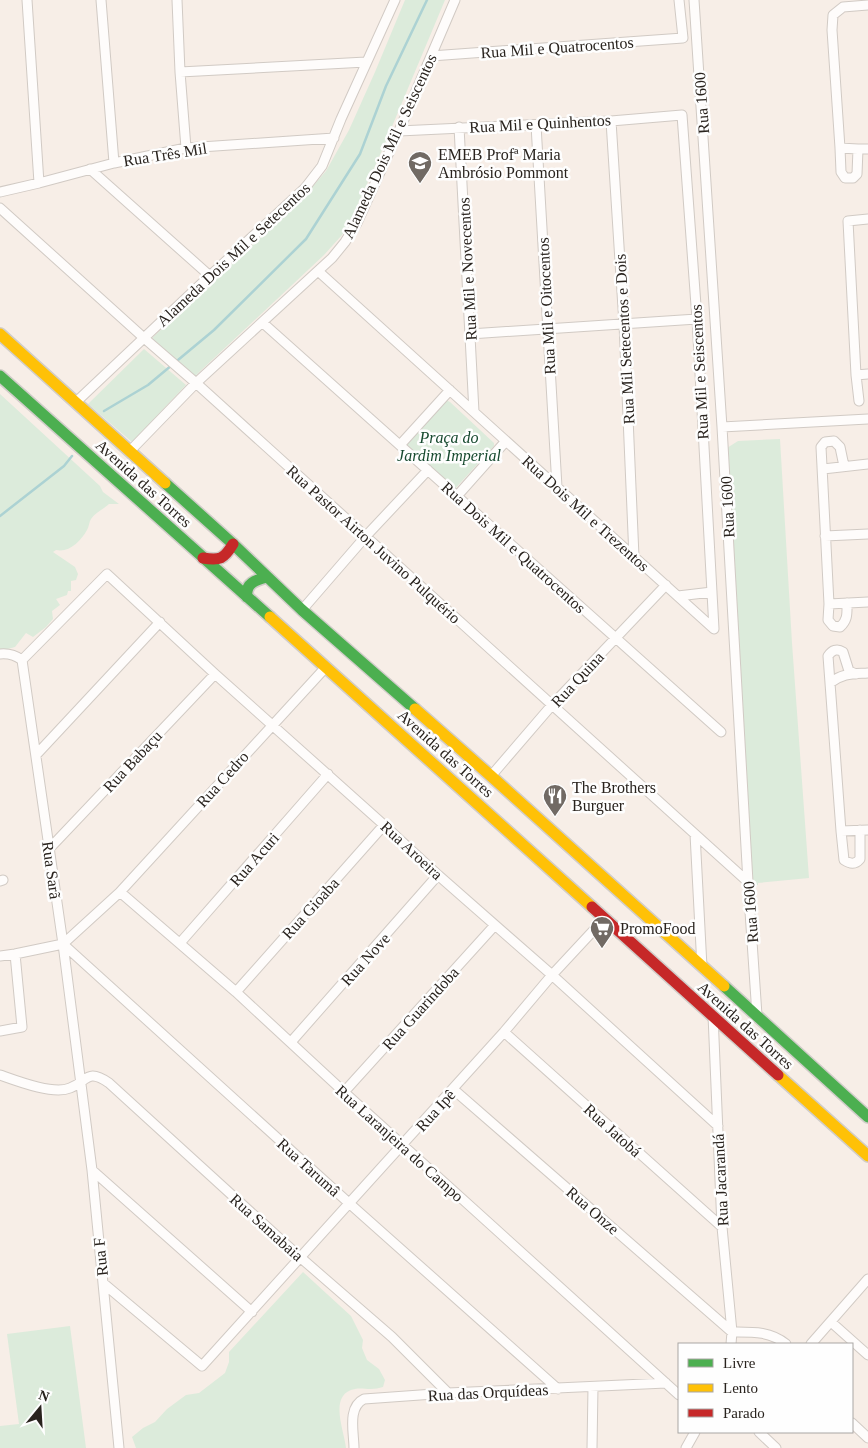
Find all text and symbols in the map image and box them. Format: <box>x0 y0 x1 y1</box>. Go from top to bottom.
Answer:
street label: Rua Mil e Quatrocentos <box>480 34 634 61</box>
street label: Alameda Dois Mil e Seiscentos <box>339 51 440 241</box>
street label: Rua 1600 <box>691 72 712 134</box>
street label: Rua Mil e Quinhentos <box>469 111 611 136</box>
street label: Rua Três Mil <box>122 139 209 169</box>
place label: EMEB Profª Maria Ambrósio Pommont <box>438 146 569 181</box>
school or university icon: EMEB Profª Maria Ambrósio Pommont <box>407 150 433 184</box>
street label: Alameda Dois Mil e Setecentos <box>153 179 313 330</box>
street label: Rua Mil e Novecentos <box>455 197 480 341</box>
street label: Rua Mil e Oitocentos <box>534 237 559 375</box>
street label: Rua Mil Setecentos e Dois <box>612 253 637 425</box>
street label: Rua Mil e Seiscentos <box>687 304 712 440</box>
park label: Praça do Jardim Imperial <box>397 429 501 465</box>
street label: Avenida das Torres <box>92 436 195 531</box>
street label: Rua Dois Mil e Trezentos <box>519 452 652 575</box>
street label: Rua Pastor Airton Juvino Pulquério <box>283 462 464 628</box>
street label: Rua 1600 <box>717 476 738 538</box>
street label: Rua Dois Mil e Quatrocentos <box>438 478 589 616</box>
street label: Rua Quina <box>548 648 607 710</box>
street label: Avenida das Torres <box>394 706 497 801</box>
street label: Rua Babaçu <box>100 727 166 796</box>
street label: Rua Cedro <box>193 748 252 811</box>
place label: The Brothers Burguer <box>572 779 656 815</box>
restaurant icon: The Brothers Burguer <box>542 783 568 817</box>
street label: Rua Aroeira <box>377 818 446 883</box>
street label: Rua Acuri <box>227 829 283 890</box>
street label: Rua Sarã <box>39 840 64 900</box>
street label: Rua Gioaba <box>279 874 342 942</box>
street label: Rua 1600 <box>740 881 761 943</box>
supermarket icon: PromoFood <box>589 915 615 949</box>
place label: PromoFood <box>620 920 696 937</box>
street label: Rua Nove <box>337 930 393 989</box>
street label: Rua Guarindoba <box>379 964 462 1053</box>
street label: Avenida das Torres <box>694 978 797 1073</box>
street label: Rua Laranjeira do Campo <box>332 1082 467 1206</box>
street label: Rua Ipê <box>412 1086 459 1135</box>
street label: Rua Jatobá <box>581 1100 645 1160</box>
street label: Rua Jacarandá <box>710 1133 731 1227</box>
street label: Rua Tarumâ <box>274 1135 343 1200</box>
street label: Rua Onze <box>563 1183 622 1238</box>
street label: Rua Samabaia <box>227 1190 307 1264</box>
street label: Rua F <box>90 1237 111 1277</box>
legend <box>678 1343 853 1433</box>
text: Livre <box>723 1355 756 1371</box>
text: Lento <box>723 1380 758 1396</box>
street label: Rua das Orquídeas <box>427 1381 549 1405</box>
north arrow <box>15 1383 65 1433</box>
text: N <box>37 1387 51 1405</box>
text: Parado <box>723 1405 765 1421</box>

